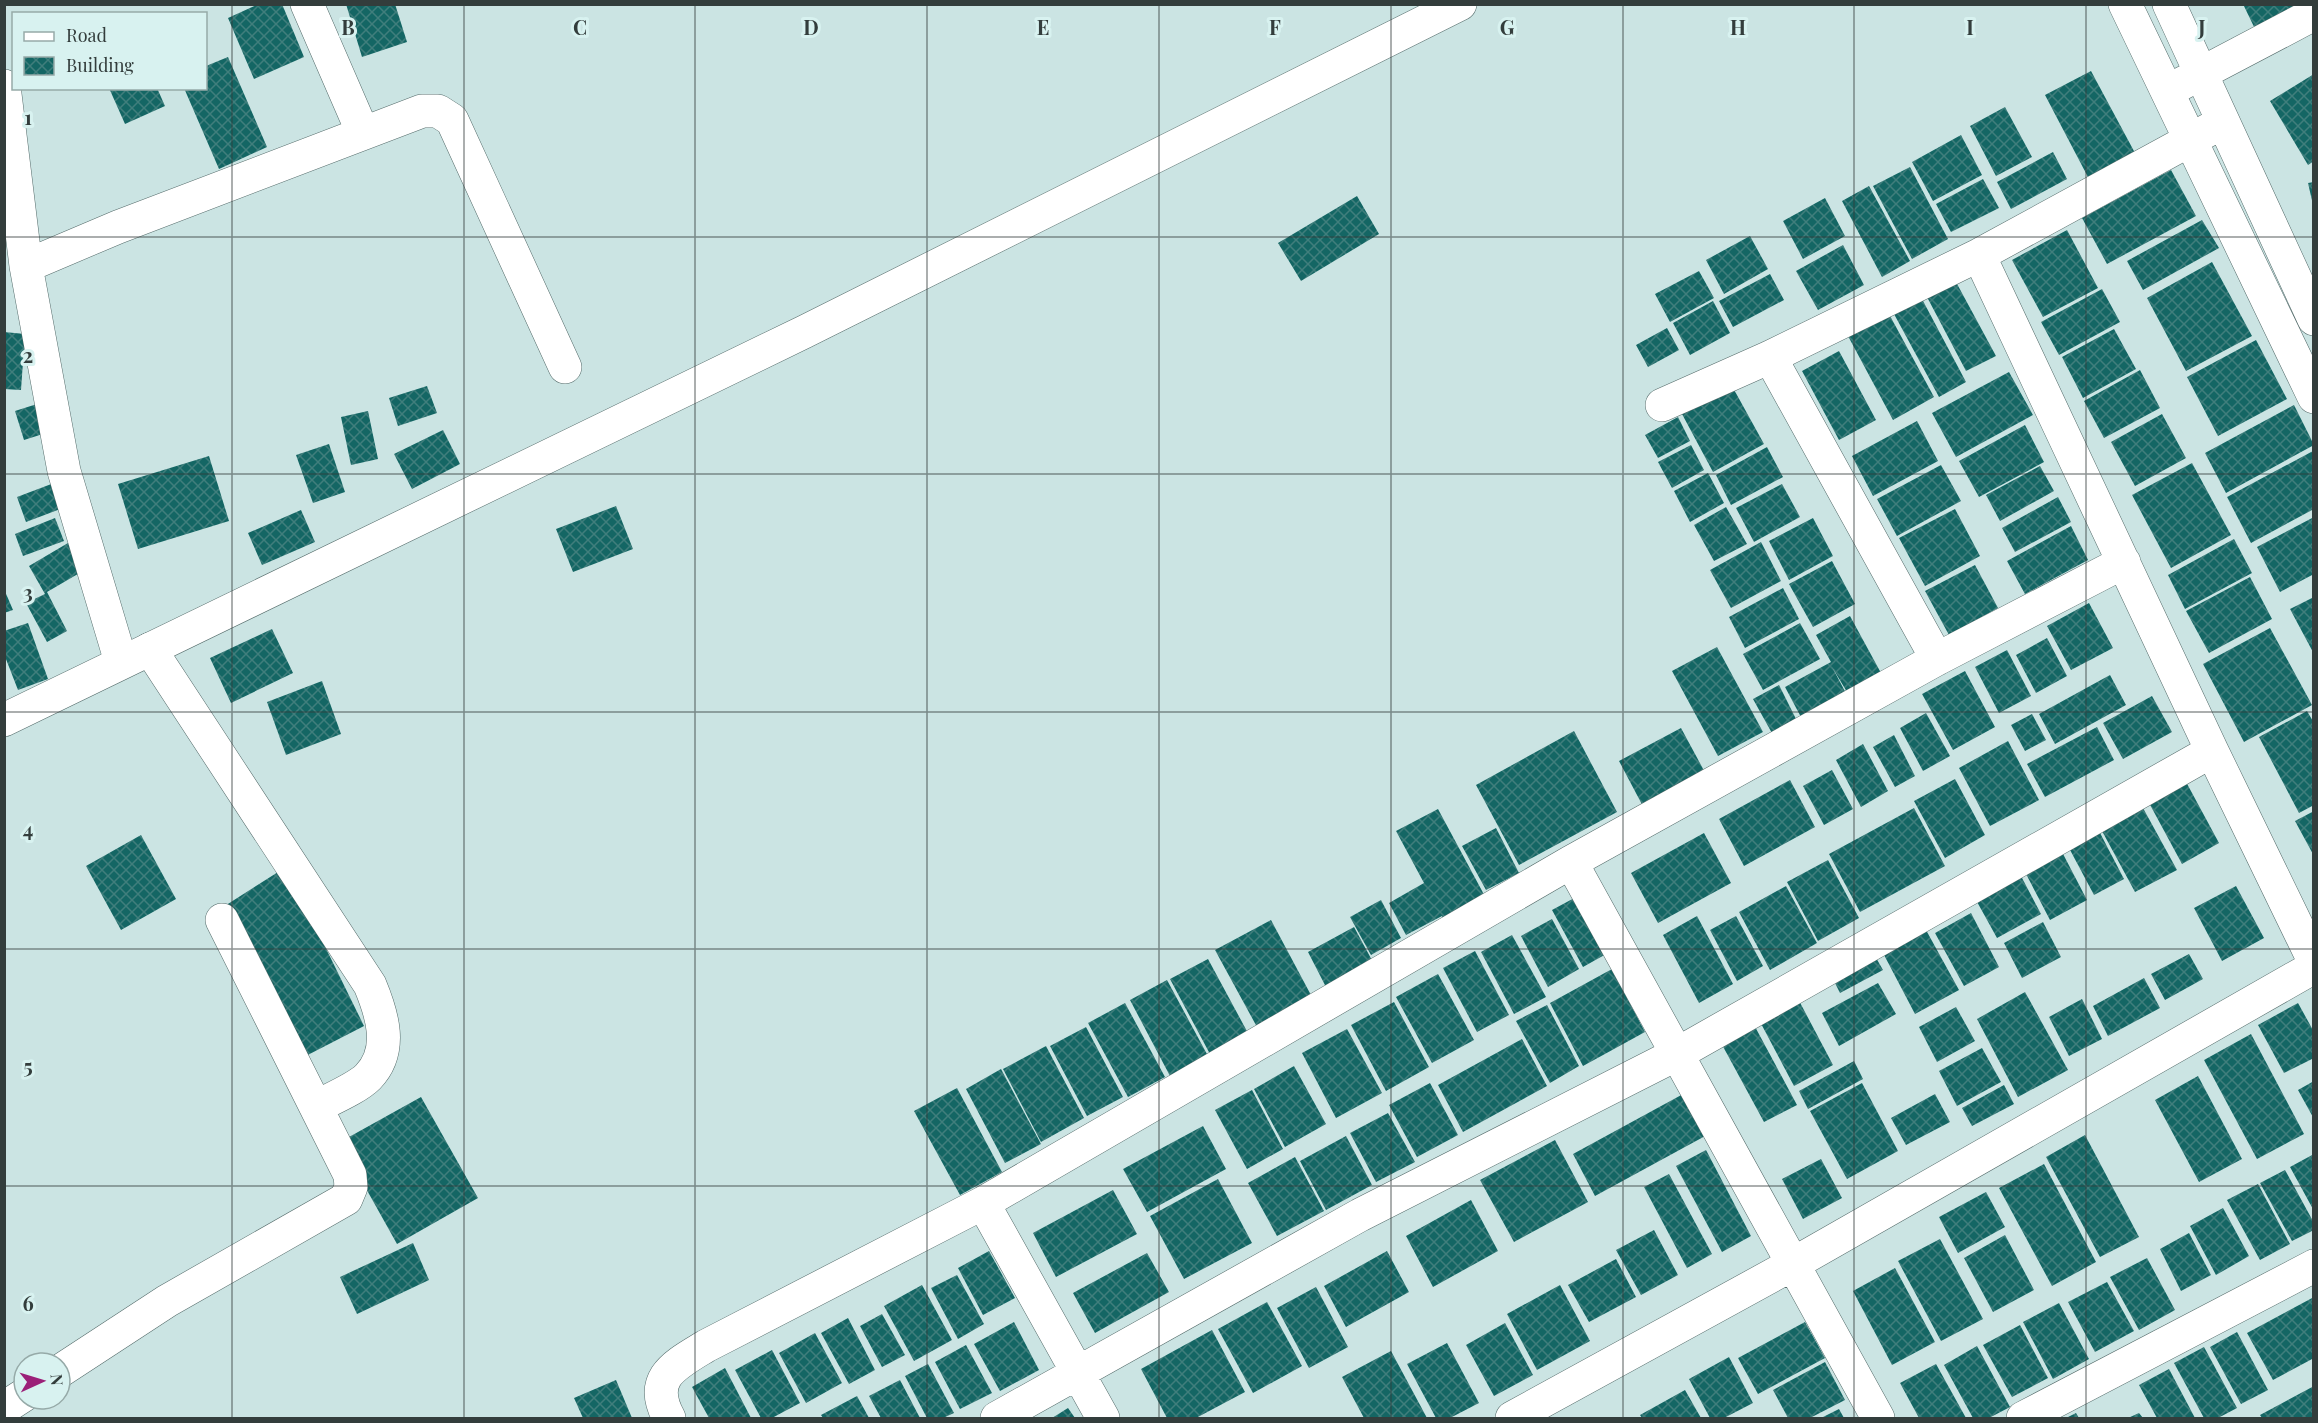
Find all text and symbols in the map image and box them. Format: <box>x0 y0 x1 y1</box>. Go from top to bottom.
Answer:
legend <box>12 12 207 90</box>
text: B <box>341 13 355 40</box>
text: C <box>573 13 587 40</box>
text: D <box>803 13 819 40</box>
text: E <box>1037 13 1049 40</box>
text: F <box>1269 13 1281 40</box>
text: G <box>1500 13 1515 40</box>
text: H <box>1730 13 1746 40</box>
text: I <box>1966 13 1974 40</box>
text: J <box>2197 13 2206 40</box>
text: Road <box>66 23 107 47</box>
text: Building <box>66 53 134 77</box>
text: 1 <box>24 103 32 130</box>
text: 2 <box>23 341 33 368</box>
text: 3 <box>23 578 33 605</box>
text: 4 <box>23 815 33 842</box>
text: 5 <box>23 1052 33 1079</box>
text: 6 <box>22 1289 34 1316</box>
north arrow <box>12 1351 72 1411</box>
text: N <box>47 1373 68 1387</box>

